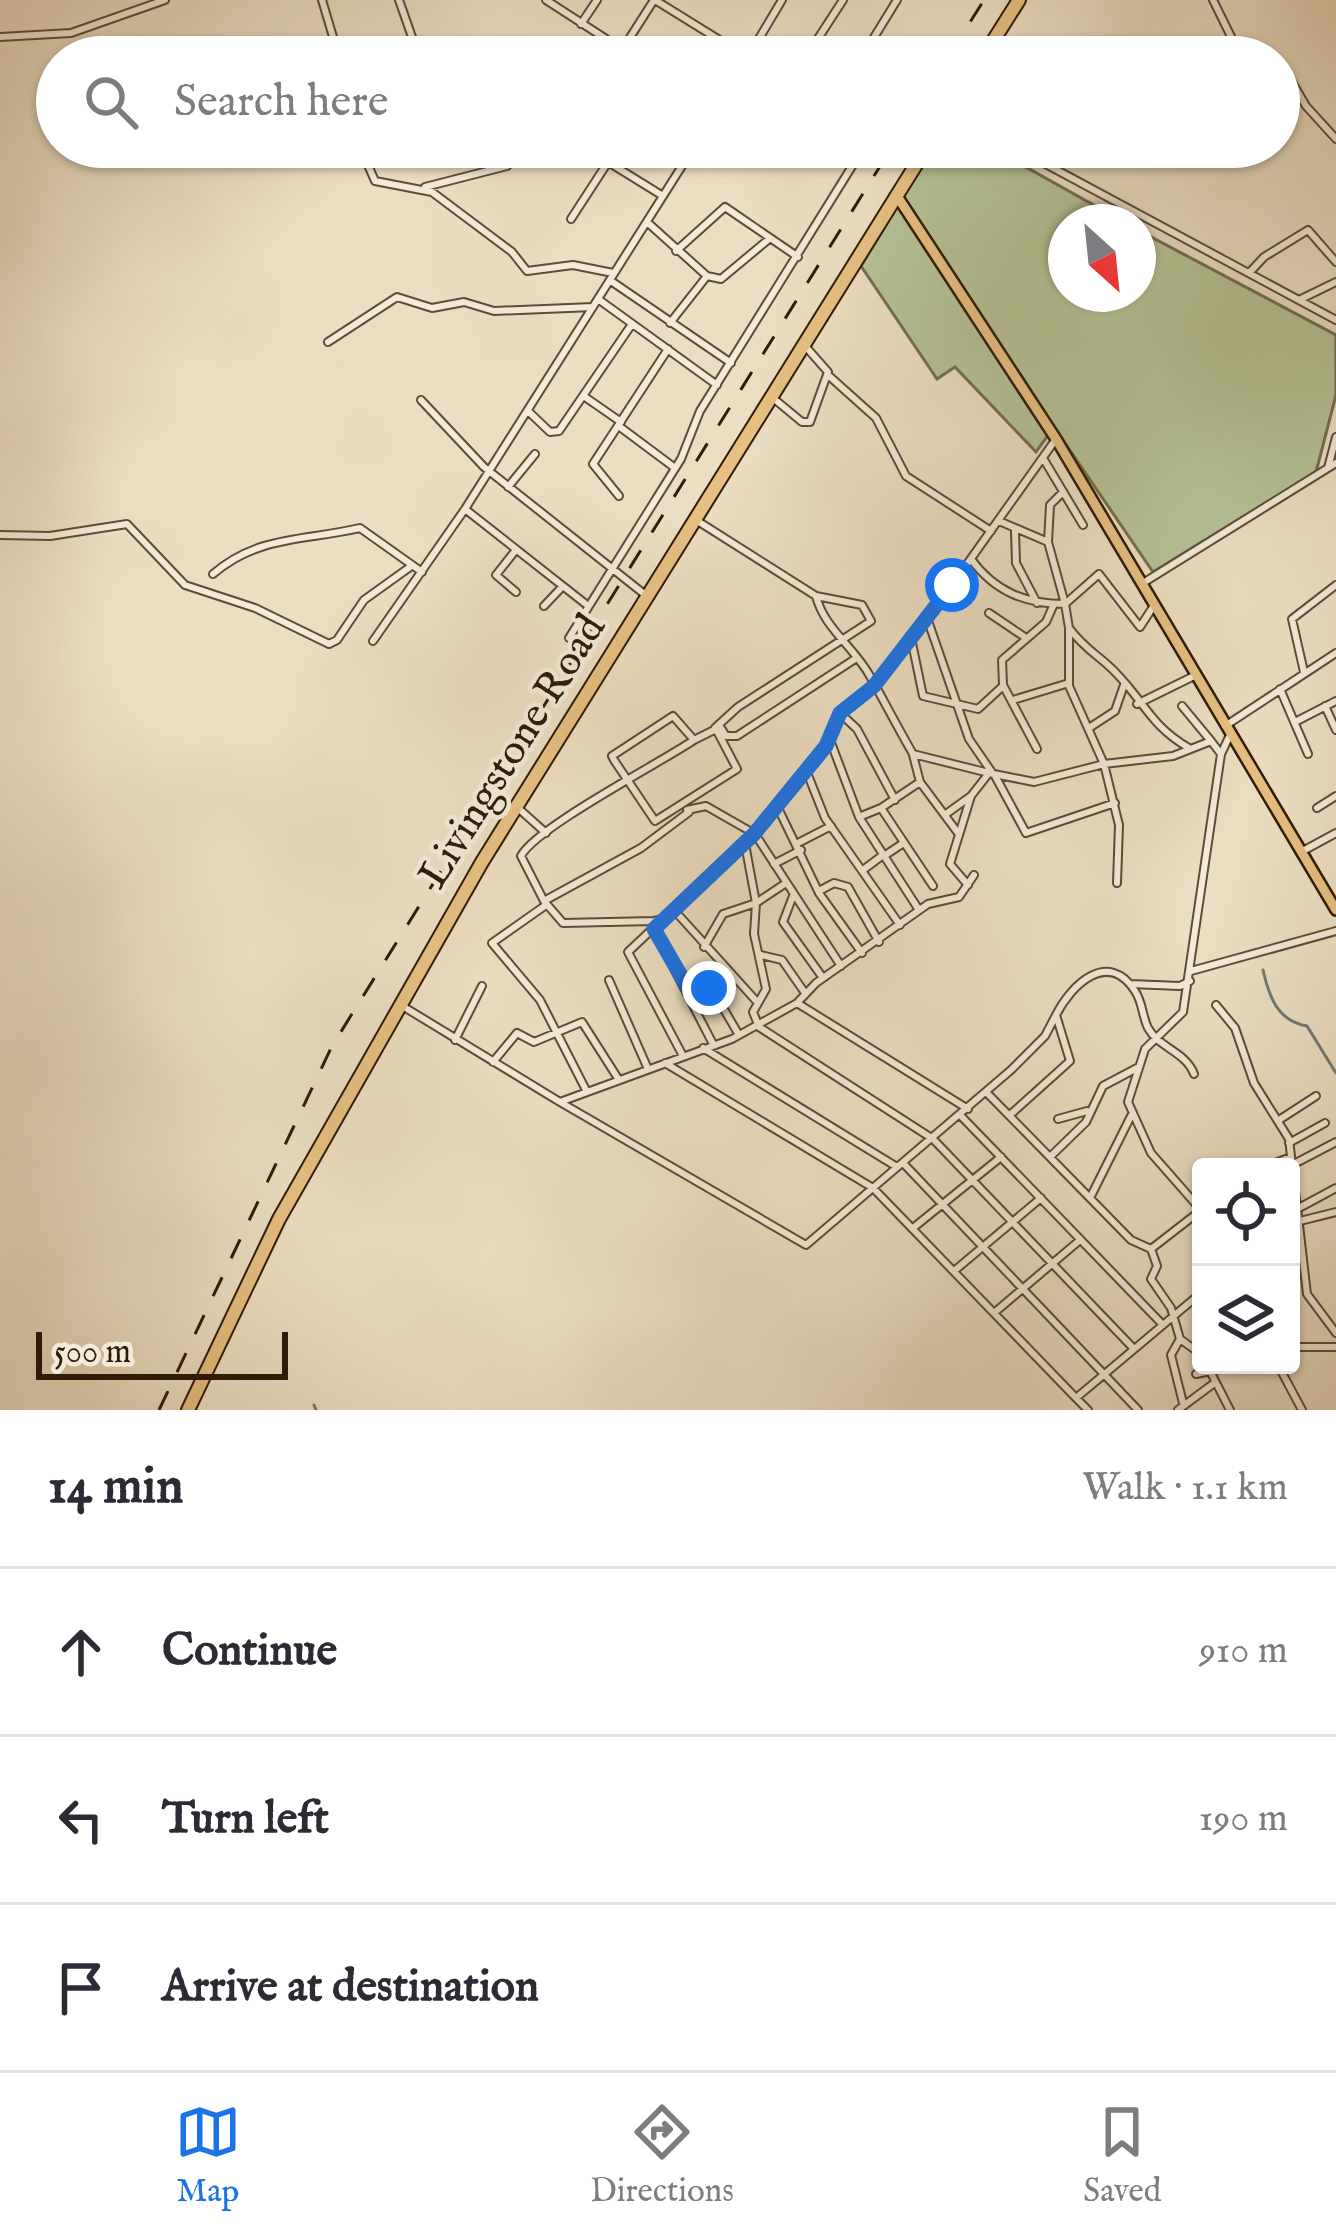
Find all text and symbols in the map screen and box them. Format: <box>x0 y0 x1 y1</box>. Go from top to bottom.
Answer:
search box <box>36 36 1300 168</box>
icon: search <box>78 69 144 135</box>
text: Search here <box>174 74 388 131</box>
north arrow <box>1048 204 1156 312</box>
route start <box>925 558 979 612</box>
street label: Livingstone Road <box>408 605 619 899</box>
route end <box>682 961 736 1015</box>
map controls <box>1192 1158 1300 1374</box>
button: locate <box>1192 1158 1300 1266</box>
button: layers <box>1192 1266 1300 1374</box>
scale bar <box>36 1326 288 1379</box>
text: 500 m <box>54 1332 131 1374</box>
text: 14 min <box>48 1456 183 1521</box>
text: Walk · 1.1 km <box>1082 1464 1288 1513</box>
icon: ahead <box>48 1619 114 1685</box>
text: Continue <box>162 1623 337 1680</box>
text: 910 m <box>1199 1627 1288 1676</box>
icon: left <box>48 1787 114 1853</box>
text: Turn left <box>162 1791 329 1848</box>
text: 190 m <box>1199 1795 1288 1844</box>
icon: arrive <box>48 1955 114 2021</box>
text: Arrive at destination <box>162 1959 539 2016</box>
tab: Map <box>175 2099 241 2213</box>
tab: Directions <box>590 2099 734 2213</box>
tab: Saved <box>1083 2099 1161 2213</box>

